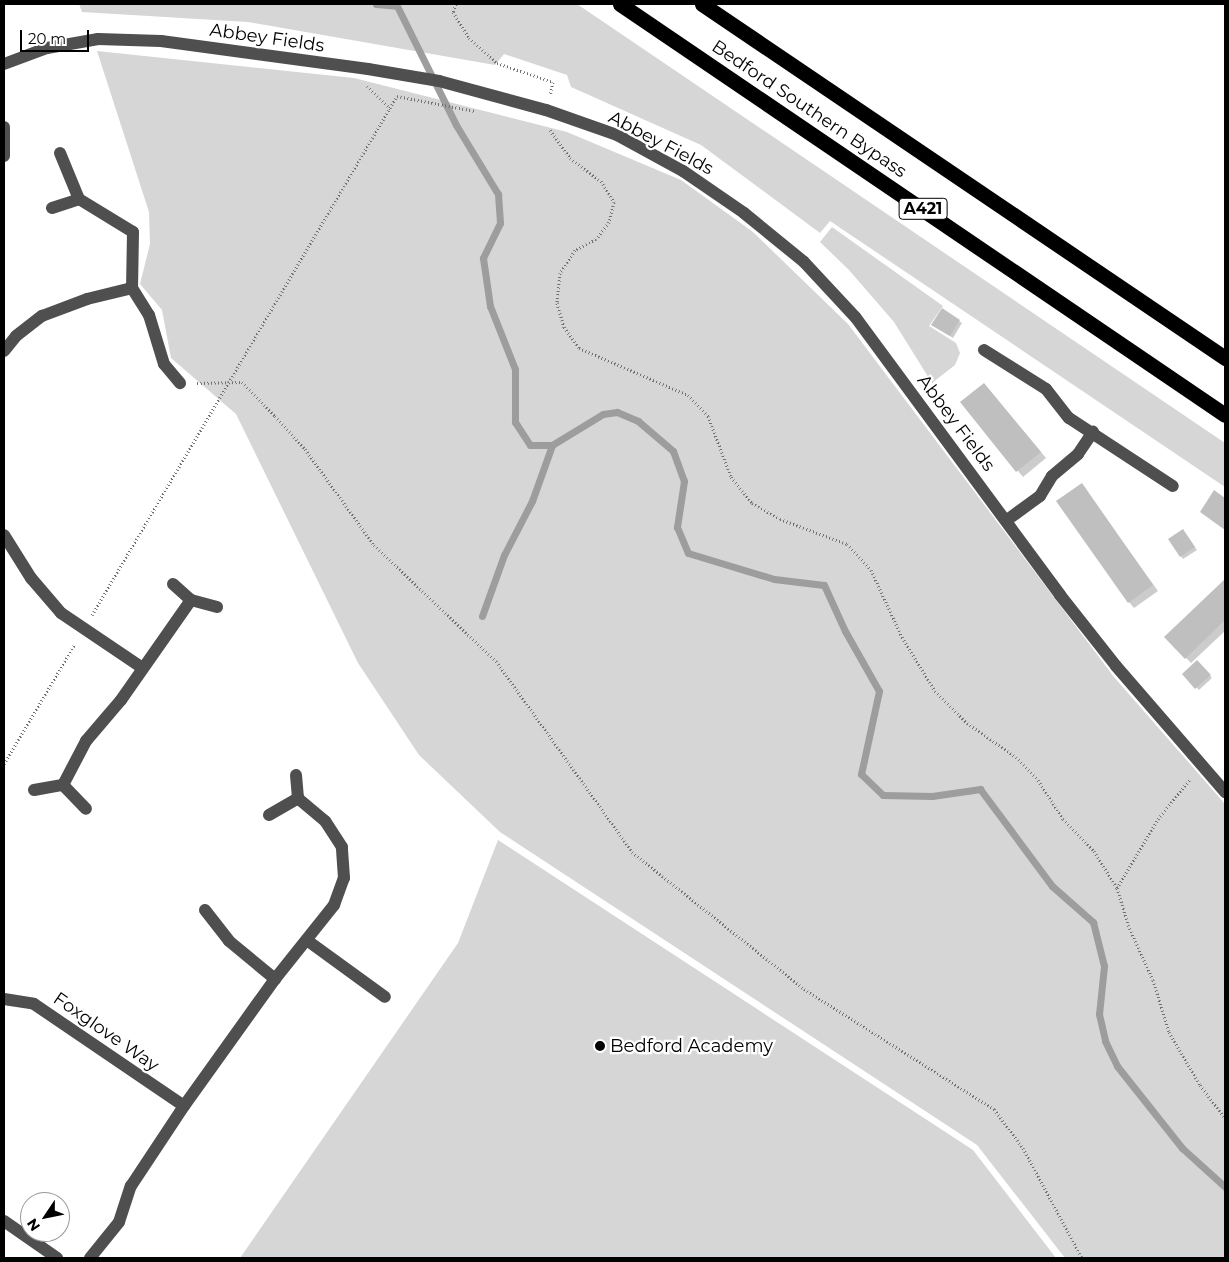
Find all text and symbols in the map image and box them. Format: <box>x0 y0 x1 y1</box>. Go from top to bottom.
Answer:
street label: Abbey Fields <box>208 19 326 57</box>
scale bar <box>22 20 91 52</box>
text: 20 m <box>28 29 66 48</box>
street label: Bedford Southern Bypass <box>708 36 910 182</box>
street label: Abbey Fields <box>605 106 717 180</box>
road number: A421 <box>898 195 948 222</box>
street label: Abbey Fields <box>913 370 999 476</box>
street label: Foxglove Way <box>49 988 163 1076</box>
place label: Bedford Academy <box>610 1035 773 1057</box>
marker: Bedford Academy <box>594 1040 606 1052</box>
north arrow <box>20 1192 70 1242</box>
text: N <box>23 1215 44 1235</box>

